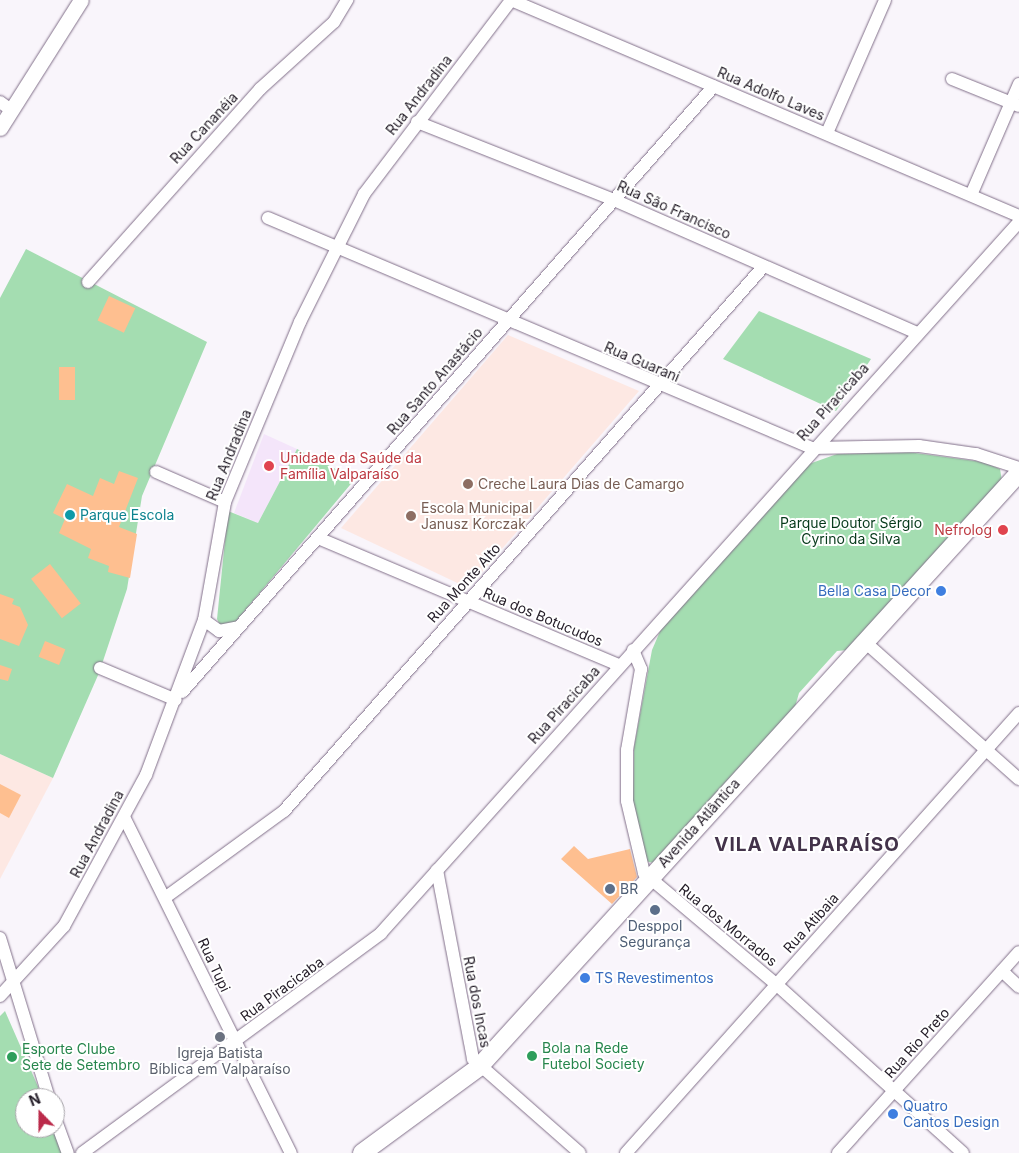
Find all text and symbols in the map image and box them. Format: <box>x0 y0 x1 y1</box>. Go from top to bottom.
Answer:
street label: Rua Andradina <box>383 52 455 138</box>
street label: Rua Adolfo Laves <box>715 64 827 124</box>
street label: Rua Cananéia <box>167 89 241 167</box>
street label: Rua São Francisco <box>615 177 733 243</box>
street label: Rua Santo Anastácio <box>384 324 486 438</box>
street label: Rua Guarani <box>602 339 682 385</box>
street label: Rua Piracicaba <box>794 360 872 444</box>
street label: Rua Andradina <box>203 407 255 503</box>
place label: Unidade da Saúde da Família Valparaíso <box>280 450 422 482</box>
marker: Unidade da Saúde da Família Valparaíso <box>262 459 276 473</box>
place label: Creche Laura Dias de Camargo <box>478 476 685 492</box>
marker: Creche Laura Dias de Camargo <box>462 478 474 490</box>
place label: Escola Municipal Janusz Korczak <box>421 500 532 532</box>
place label: Parque Escola <box>80 507 174 523</box>
marker: Parque Escola <box>64 509 76 521</box>
marker: Escola Municipal Janusz Korczak <box>405 510 417 522</box>
park label: Parque Doutor Sérgio Cyrino da Silva <box>780 515 922 548</box>
place label: Nefrolog <box>934 522 992 538</box>
marker: Nefrolog <box>996 523 1010 537</box>
street label: Rua Monte Alto <box>424 540 504 626</box>
place label: Bella Casa Decor <box>818 583 931 599</box>
street label: Rua dos Botucudos <box>481 584 605 650</box>
marker: Bella Casa Decor <box>935 585 947 597</box>
street label: Rua Piracicaba <box>525 663 603 747</box>
street label: Avenida Atlântica <box>655 775 743 871</box>
street label: Rua Andradina <box>67 787 127 881</box>
district label: VILA VALPARAÍSO <box>712 834 902 856</box>
street label: Rua dos Morrados <box>676 880 780 970</box>
place label: BR <box>620 881 638 897</box>
marker: BR <box>604 883 616 895</box>
street label: Rua Atibaia <box>780 890 842 956</box>
marker: Desppol Segurança <box>649 904 661 916</box>
place label: Desppol Segurança <box>619 918 691 950</box>
street label: Rua Tupi <box>194 935 234 995</box>
street label: Rua Piracicaba <box>237 953 327 1025</box>
street label: Rua dos Incas <box>460 955 494 1049</box>
place label: TS Revestimentos <box>595 970 714 986</box>
marker: TS Revestimentos <box>579 972 591 984</box>
street label: Rua Rio Preto <box>881 1004 953 1082</box>
marker: Igreja Batista Bíblica em Valparaíso <box>214 1031 226 1043</box>
place label: Bola na Rede Futebol Society <box>542 1040 645 1072</box>
place label: Esporte Clube Sete de Setembro <box>22 1041 140 1074</box>
place label: Igreja Batista Bíblica em Valparaíso <box>149 1045 291 1078</box>
marker: Bola na Rede Futebol Society <box>526 1050 538 1062</box>
marker: Esporte Clube Sete de Setembro <box>6 1051 18 1063</box>
north arrow <box>15 1088 65 1138</box>
text: N <box>26 1090 43 1109</box>
place label: Quatro Cantos Design <box>903 1098 999 1130</box>
marker: Quatro Cantos Design <box>887 1108 899 1120</box>

